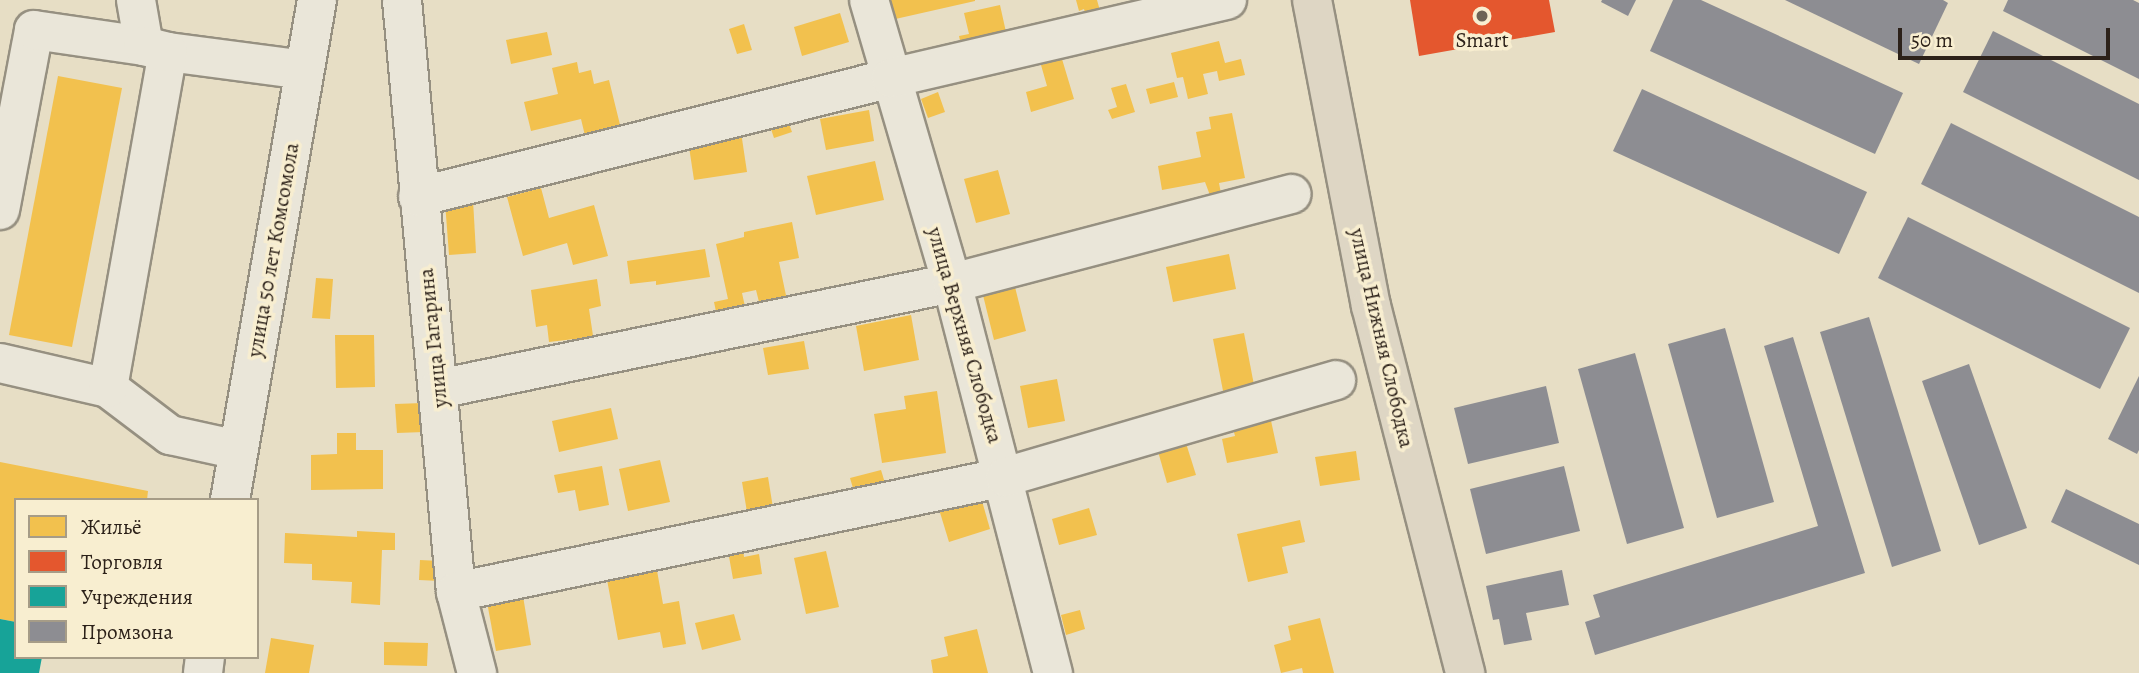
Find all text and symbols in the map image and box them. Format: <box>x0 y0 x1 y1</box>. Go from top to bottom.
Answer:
marker: Smart <box>1474 8 1490 24</box>
scale bar <box>1901 14 2113 58</box>
text: 50 m <box>1911 26 1953 54</box>
place label: Smart <box>1455 27 1509 53</box>
street label: улица 50 лет Комсомола <box>242 141 304 359</box>
street label: улица Верхняя Слободка <box>922 224 1008 446</box>
street label: улица Нижняя Слободка <box>1344 226 1420 450</box>
street label: улица Гагарина <box>413 267 453 409</box>
legend <box>14 498 259 659</box>
text: Жильё <box>81 513 142 541</box>
text: Торговля <box>81 548 163 576</box>
text: Учреждения <box>81 583 193 611</box>
text: Промзона <box>81 618 173 646</box>

